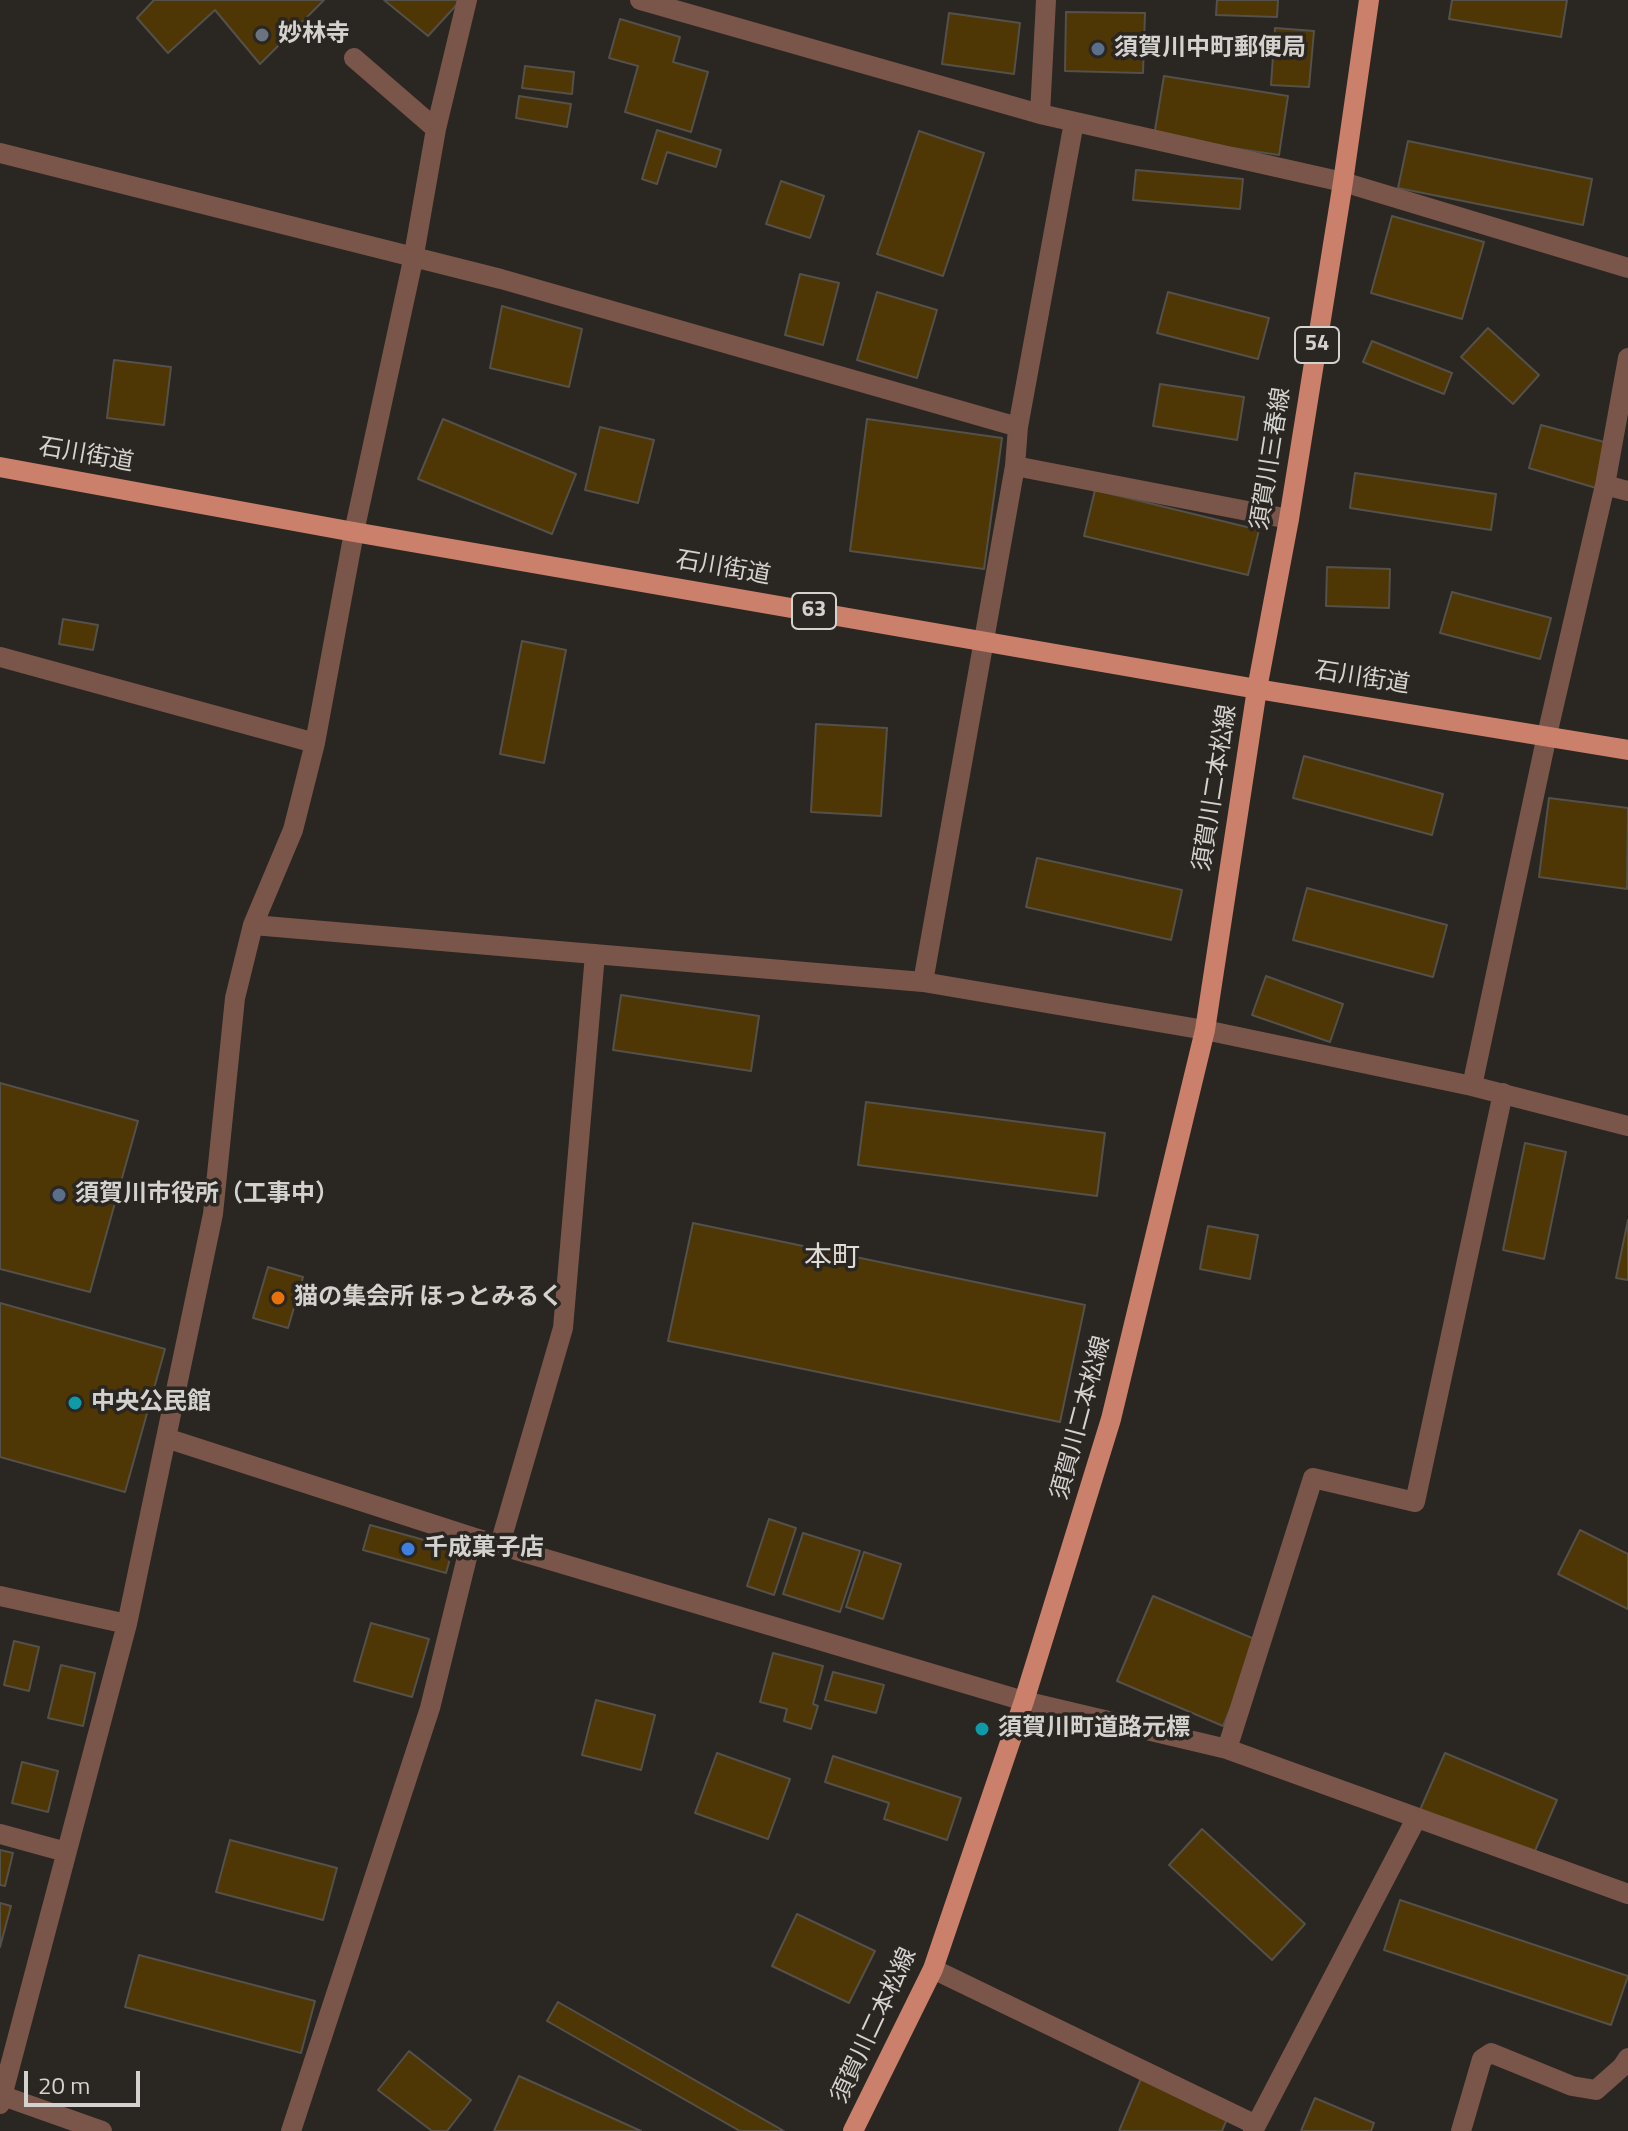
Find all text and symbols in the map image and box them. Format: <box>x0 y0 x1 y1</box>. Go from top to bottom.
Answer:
place label: 妙林寺 <box>278 21 350 49</box>
marker: 妙林寺 <box>253 26 271 44</box>
place label: 須賀川中町郵便局 <box>1114 35 1306 63</box>
marker: 須賀川中町郵便局 <box>1089 40 1107 58</box>
road number: 54 <box>1295 327 1339 363</box>
street label: 須賀川三春線 <box>1247 386 1297 532</box>
street label: 石川街道 <box>36 433 136 479</box>
street label: 石川街道 <box>673 546 773 592</box>
road number: 63 <box>792 593 836 629</box>
street label: 石川街道 <box>1312 657 1412 701</box>
street label: 須賀川二本松線 <box>1189 703 1243 873</box>
place label: 須賀川市役所（工事中） <box>75 1181 339 1209</box>
marker: 須賀川市役所（工事中） <box>50 1186 68 1204</box>
district label: 本町 <box>804 1242 860 1276</box>
place label: 猫の集会所 ほっとみるく <box>294 1284 563 1312</box>
marker: 猫の集会所 ほっとみるく <box>269 1289 287 1307</box>
street label: 須賀川二本松線 <box>1046 1333 1118 1503</box>
place label: 中央公民館 <box>91 1389 211 1417</box>
marker: 中央公民館 <box>66 1394 84 1412</box>
place label: 千成菓子店 <box>424 1535 544 1563</box>
marker: 千成菓子店 <box>399 1540 417 1558</box>
place label: 須賀川町道路元標 <box>998 1715 1190 1743</box>
marker: 須賀川町道路元標 <box>973 1720 991 1738</box>
street label: 須賀川二本松線 <box>826 1944 924 2108</box>
scale bar <box>28 2055 144 2105</box>
text: 20 m <box>38 2067 90 2103</box>

